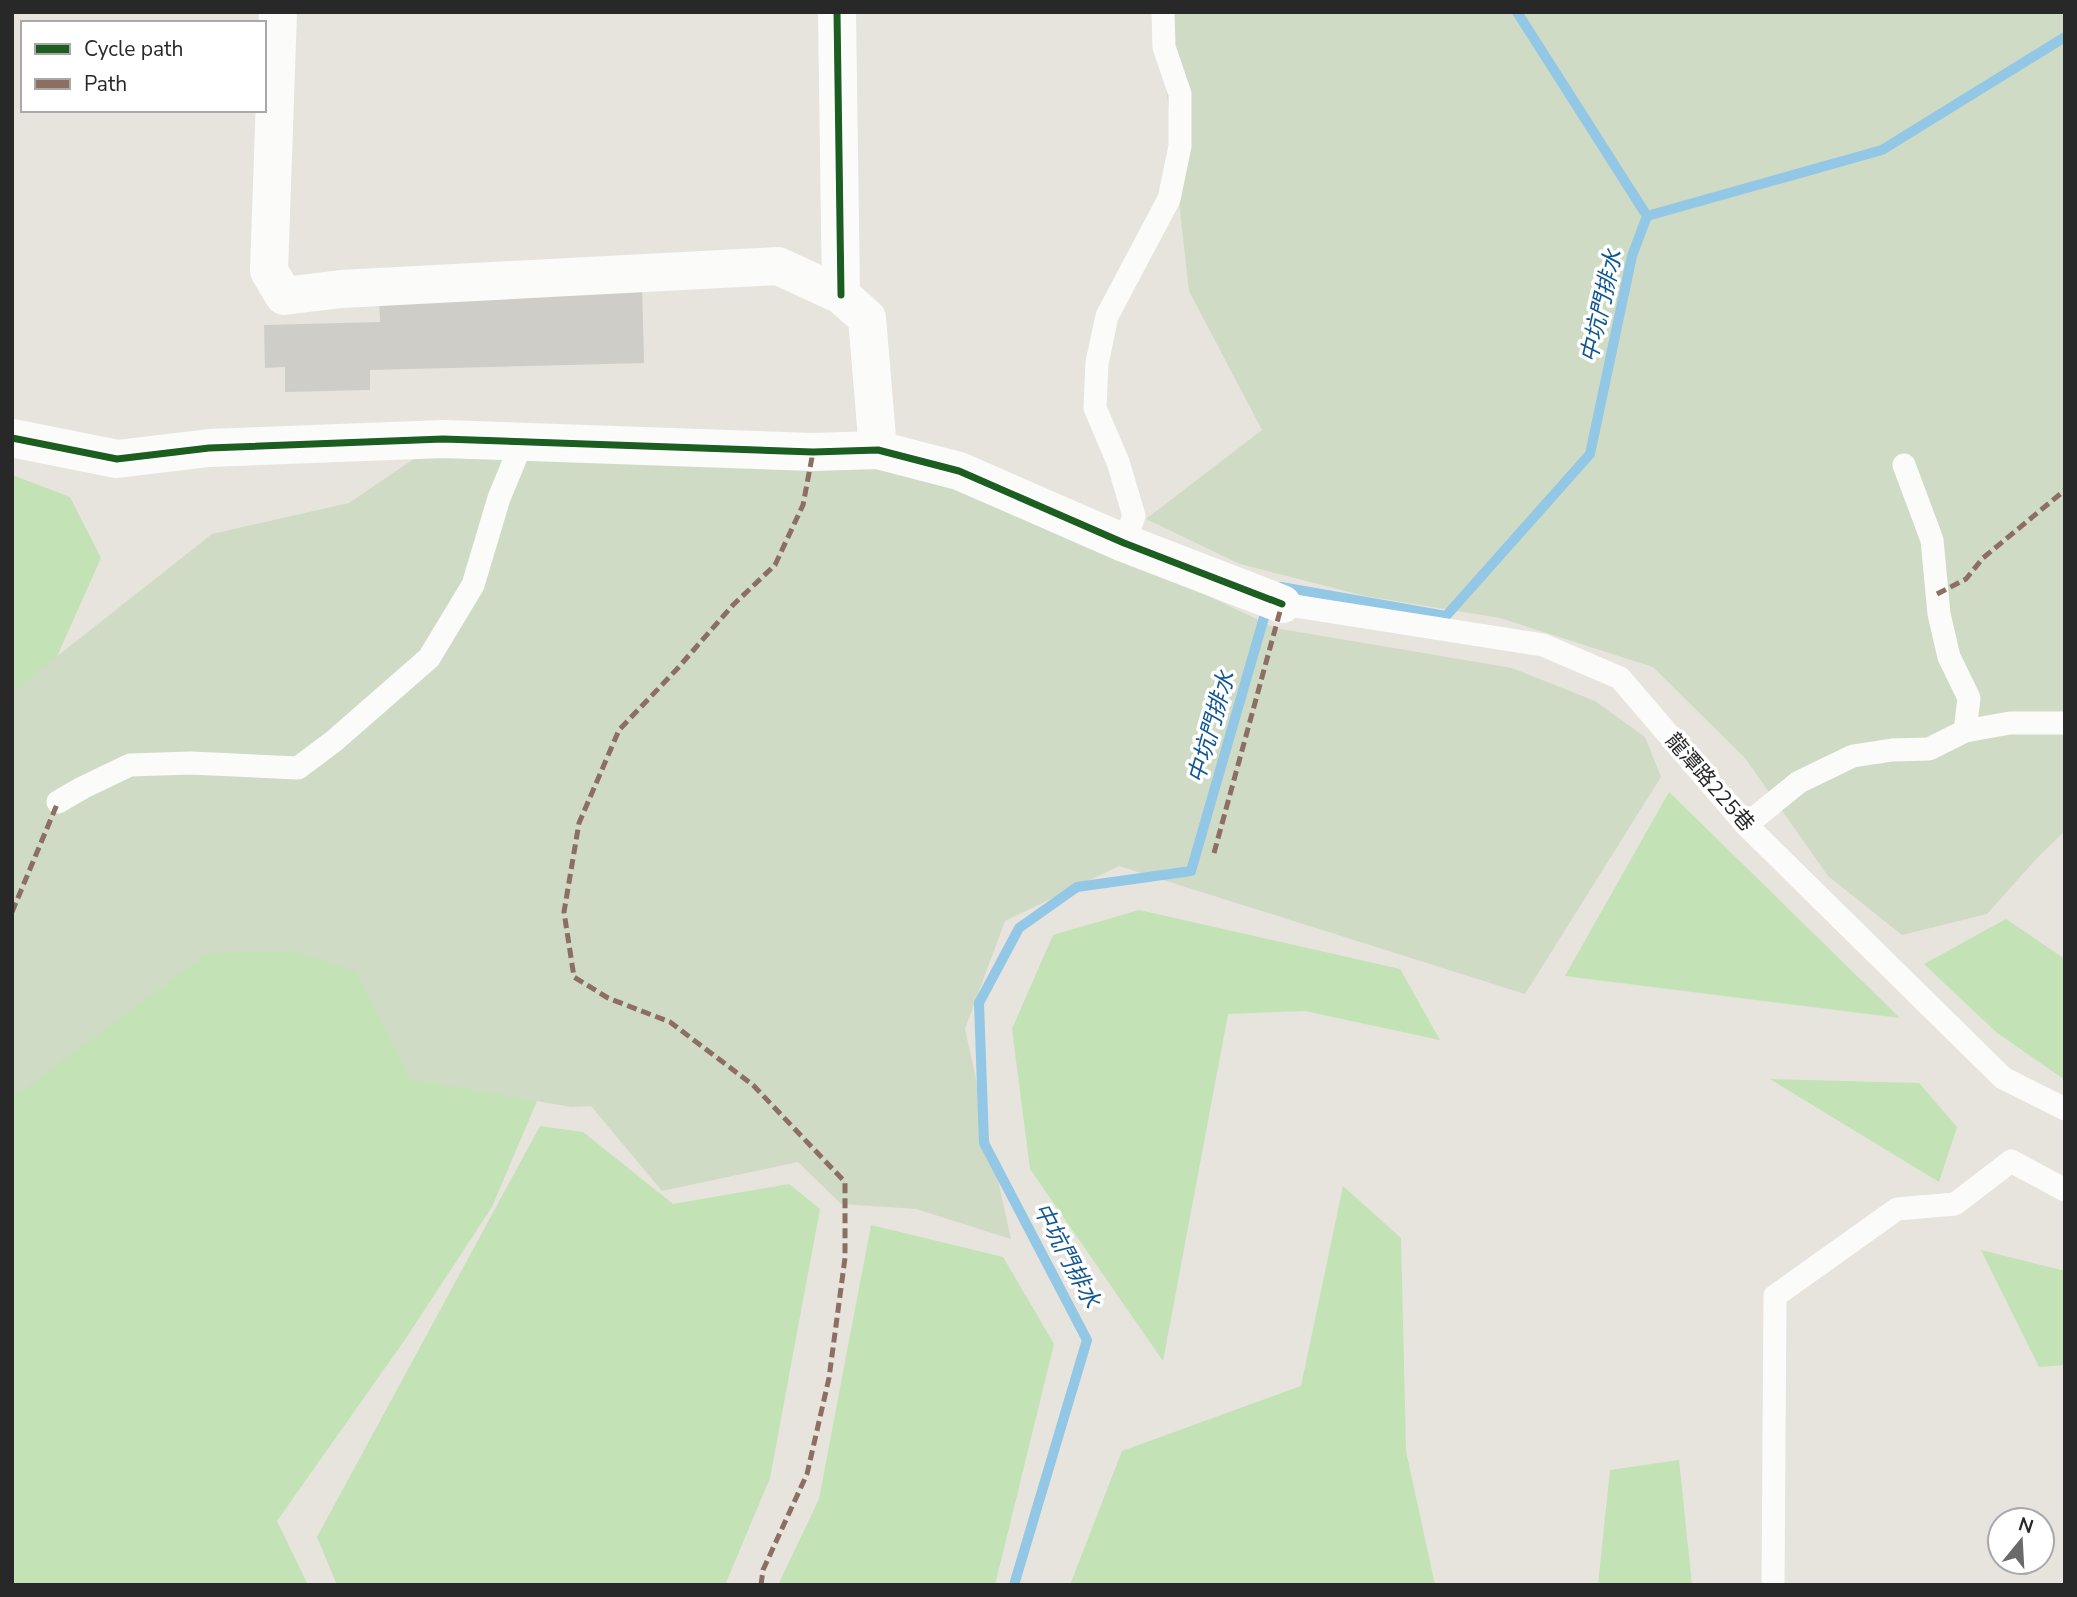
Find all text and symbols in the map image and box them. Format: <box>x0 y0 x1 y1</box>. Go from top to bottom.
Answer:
legend <box>21 21 266 112</box>
text: Cycle path <box>84 35 183 63</box>
text: Path <box>84 70 127 98</box>
water label: 中坑門排水 <box>1573 246 1630 366</box>
water label: 中坑門排水 <box>1181 667 1243 787</box>
street label: 龍潭路225巷 <box>1659 727 1761 837</box>
water label: 中坑門排水 <box>1026 1197 1108 1314</box>
north arrow <box>1986 1506 2056 1576</box>
text: N <box>2015 1511 2037 1540</box>

